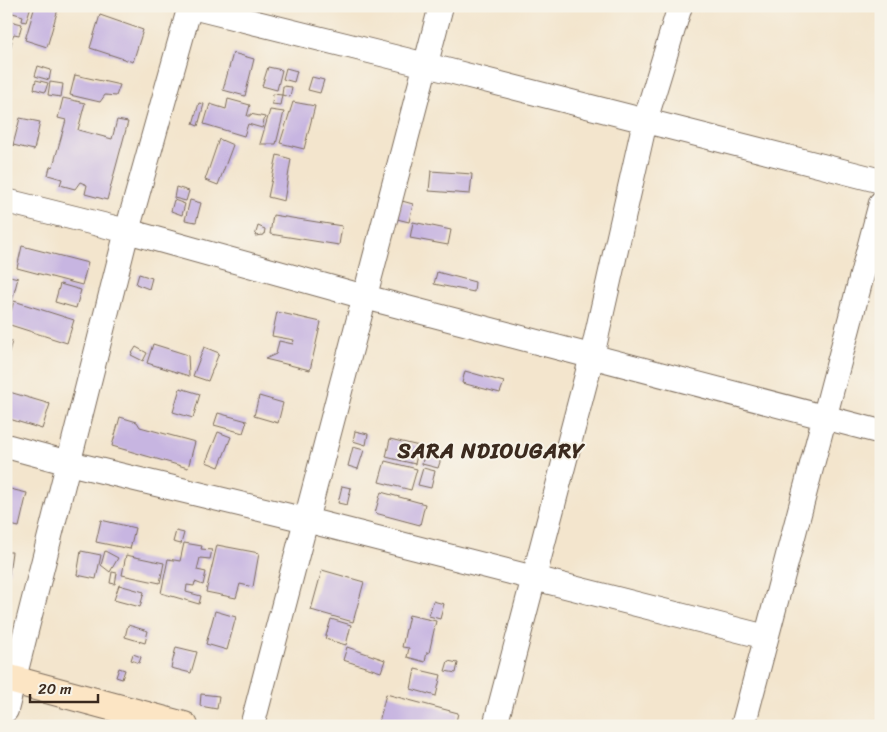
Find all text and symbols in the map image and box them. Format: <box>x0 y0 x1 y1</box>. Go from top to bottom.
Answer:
district label: SARA NDIOUGARY <box>396 432 586 470</box>
scale bar <box>30 672 98 704</box>
text: 20 m <box>38 676 72 702</box>

